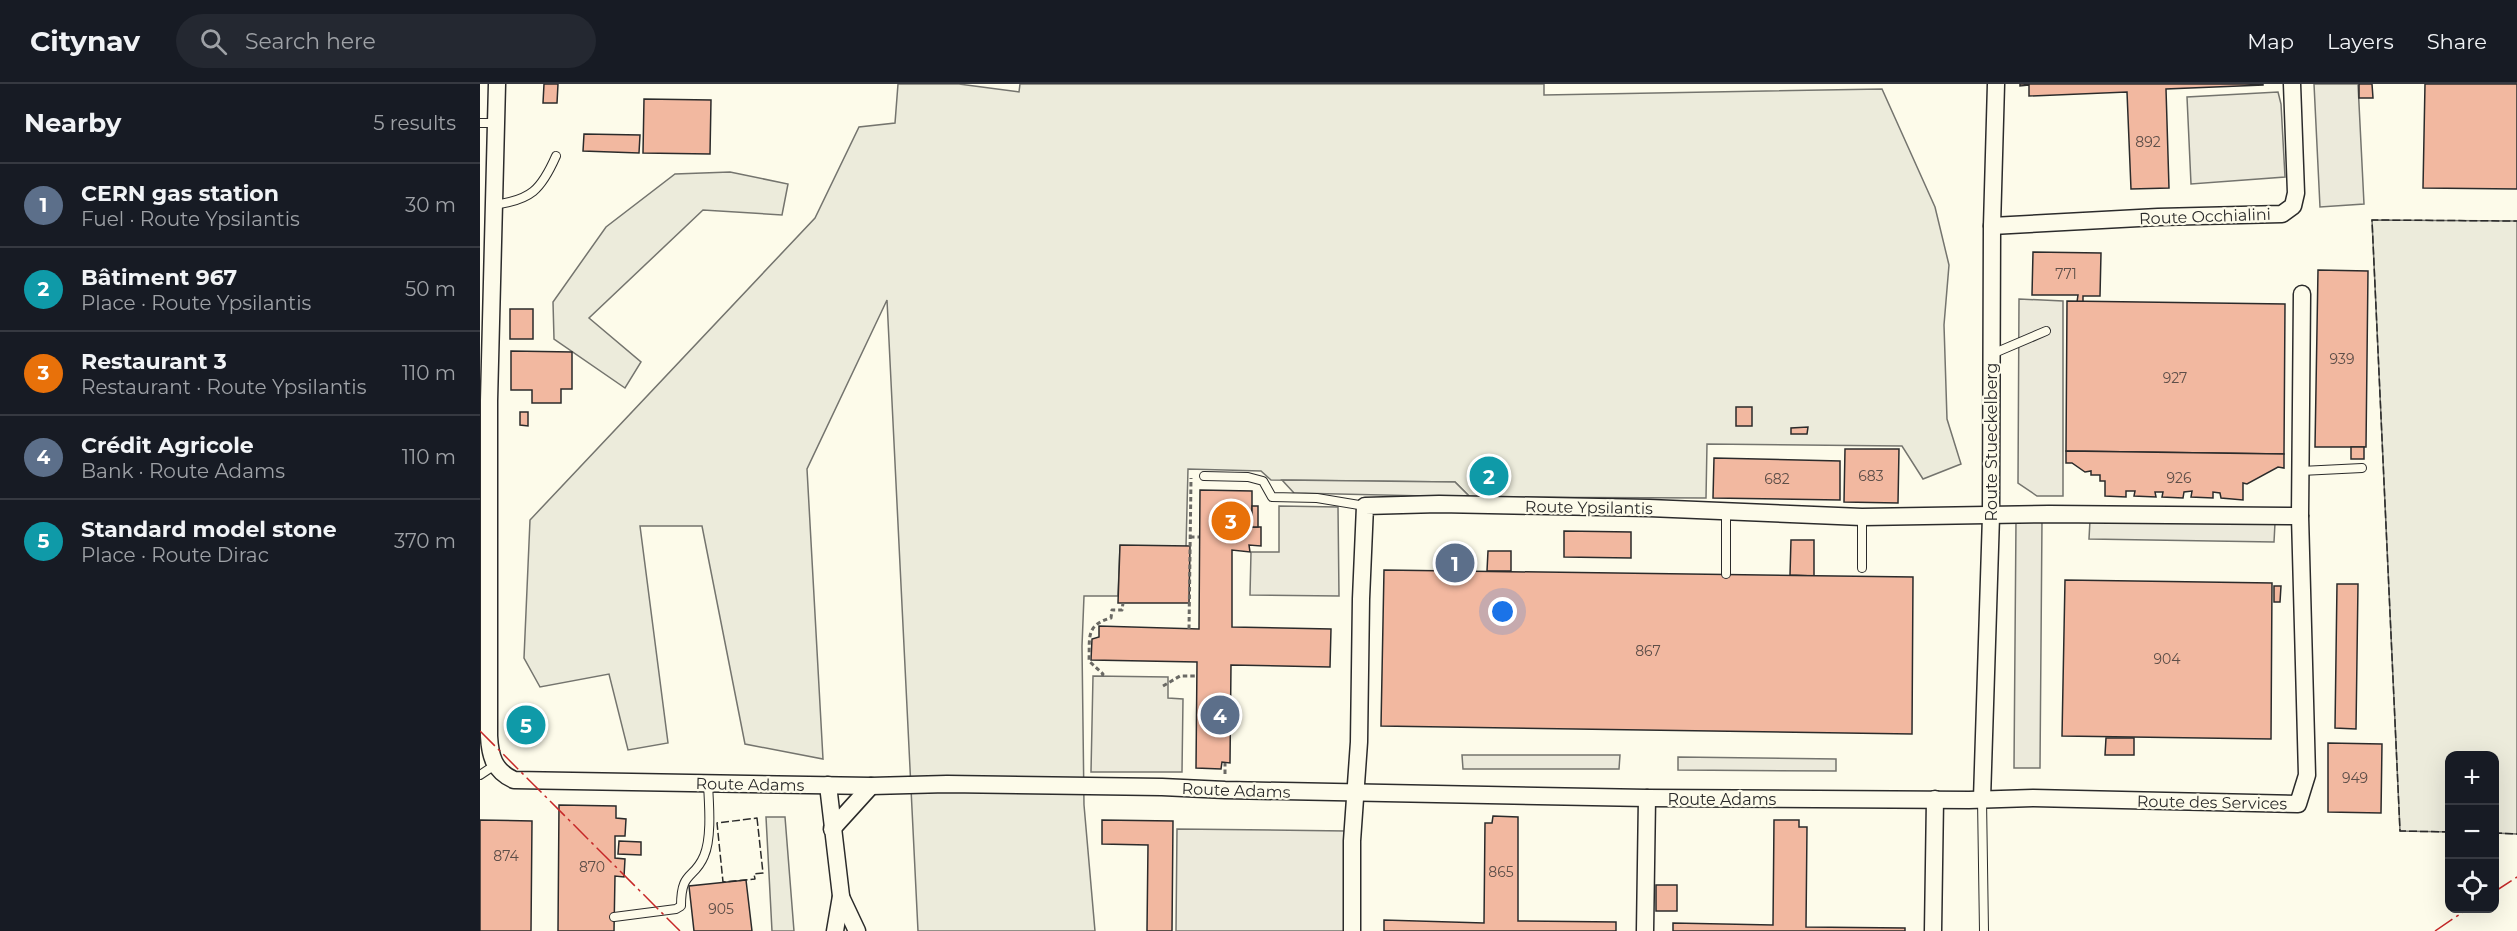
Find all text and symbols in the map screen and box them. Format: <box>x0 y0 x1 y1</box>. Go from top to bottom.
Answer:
search box <box>176 14 596 68</box>
text: Citynav <box>30 24 140 58</box>
icon: search <box>197 25 230 58</box>
text: Search here <box>245 28 376 55</box>
text: Map <box>2247 29 2294 54</box>
text: Layers <box>2327 29 2394 54</box>
text: Share <box>2427 29 2487 54</box>
text: Nearby <box>24 107 121 139</box>
text: 5 results <box>373 111 456 135</box>
house number: 892 <box>2135 133 2161 151</box>
text: CERN gas station <box>81 180 279 207</box>
text: 1 <box>40 193 47 217</box>
text: 30 m <box>405 193 456 217</box>
street label: Route Occhialini <box>2139 205 2271 228</box>
text: Fuel · Route Ypsilantis <box>81 207 300 231</box>
text: Bâtiment 967 <box>81 264 237 291</box>
house number: 771 <box>2055 265 2077 283</box>
text: 2 <box>38 277 49 301</box>
text: 50 m <box>405 277 456 301</box>
text: Place · Route Ypsilantis <box>81 291 311 315</box>
text: Restaurant 3 <box>81 348 227 375</box>
house number: 939 <box>2330 350 2354 368</box>
text: 3 <box>38 361 49 385</box>
text: 110 m <box>402 361 456 385</box>
street label: Route Stueckelberg <box>1982 363 2001 521</box>
house number: 927 <box>2163 369 2187 387</box>
text: Restaurant · Route Ypsilantis <box>81 375 367 399</box>
text: Crédit Agricole <box>81 432 254 459</box>
text: 4 <box>37 445 50 469</box>
text: 110 m <box>402 445 456 469</box>
pin: 2 <box>1470 454 1508 498</box>
text: Bank · Route Adams <box>81 459 285 483</box>
house number: 683 <box>1858 467 1884 485</box>
house number: 926 <box>2167 469 2192 487</box>
house number: 682 <box>1764 470 1790 488</box>
street label: Route Ypsilantis <box>1525 497 1653 518</box>
pin: 3 <box>1212 498 1251 544</box>
text: Standard model stone <box>81 516 337 543</box>
text: 5 <box>38 529 49 553</box>
text: 370 m <box>394 529 456 553</box>
pin: 1 <box>1436 540 1474 586</box>
text: Place · Route Dirac <box>81 543 269 567</box>
your location <box>1488 597 1517 626</box>
house number: 867 <box>1635 642 1661 660</box>
house number: 904 <box>2153 650 2181 668</box>
pin: 4 <box>1200 692 1240 738</box>
pin: 5 <box>506 702 546 748</box>
map controls <box>2445 751 2499 913</box>
button: + <box>2445 751 2499 805</box>
house number: 949 <box>2342 769 2368 787</box>
street label: Route Adams <box>695 774 805 795</box>
street label: Route Adams <box>1181 779 1291 802</box>
street label: Route Adams <box>1668 790 1777 809</box>
street label: Route des Services <box>2137 792 2288 813</box>
button: − <box>2445 805 2499 859</box>
house number: 874 <box>493 847 520 865</box>
house number: 870 <box>579 858 605 876</box>
button: locate <box>2445 859 2499 913</box>
house number: 865 <box>1488 863 1514 881</box>
house number: 905 <box>708 900 734 918</box>

